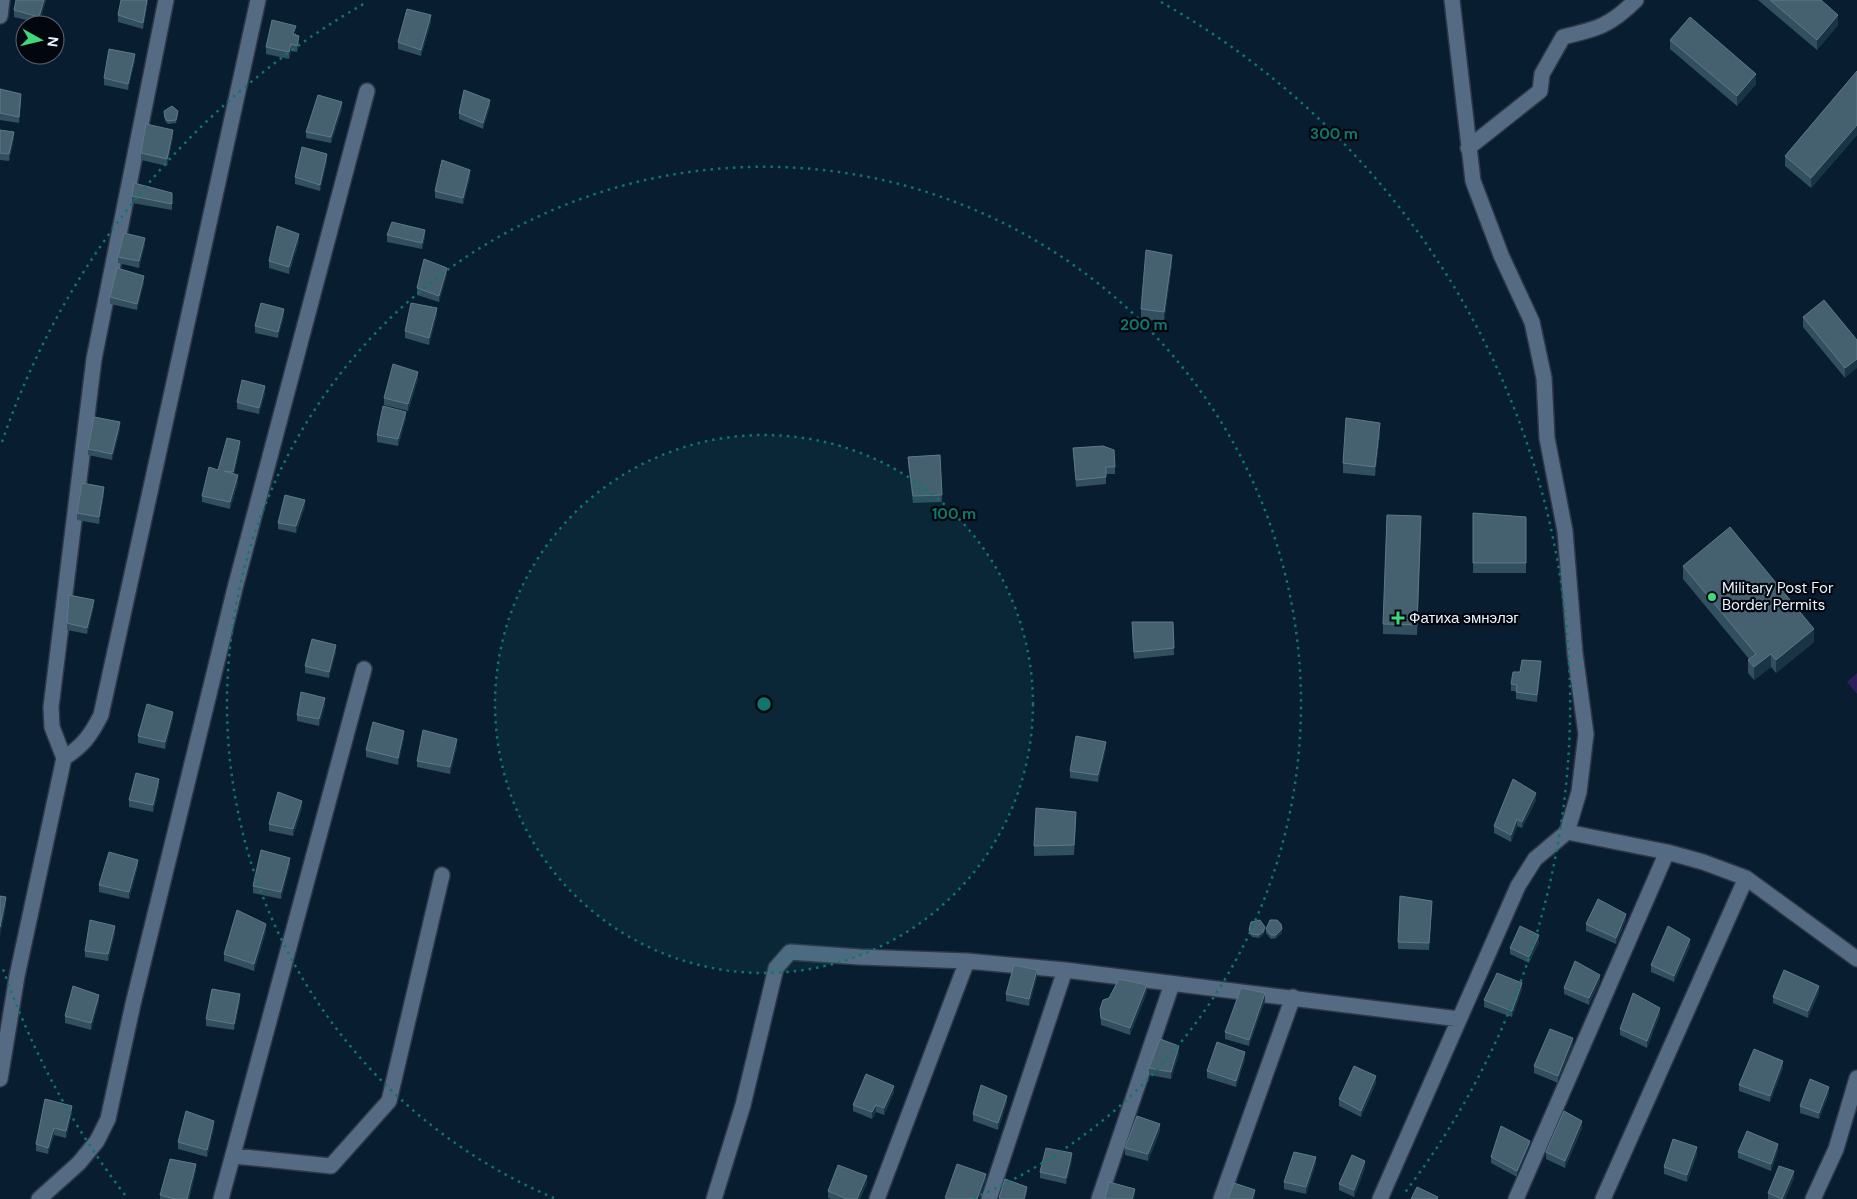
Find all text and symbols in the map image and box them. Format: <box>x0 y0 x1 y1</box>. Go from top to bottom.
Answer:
north arrow <box>15 15 65 65</box>
text: N <box>43 35 62 48</box>
text: 300 m <box>1310 124 1358 144</box>
text: 200 m <box>1120 315 1168 335</box>
text: 100 m <box>932 504 976 524</box>
place label: Military Post For Border Permits <box>1722 578 1834 615</box>
marker: Military Post For Border Permits <box>1706 591 1718 603</box>
place label: Фатиха эмнэлэг <box>1409 608 1519 628</box>
marker: Фатиха эмнэлэг <box>1391 611 1405 625</box>
centre of rings <box>755 695 773 713</box>

